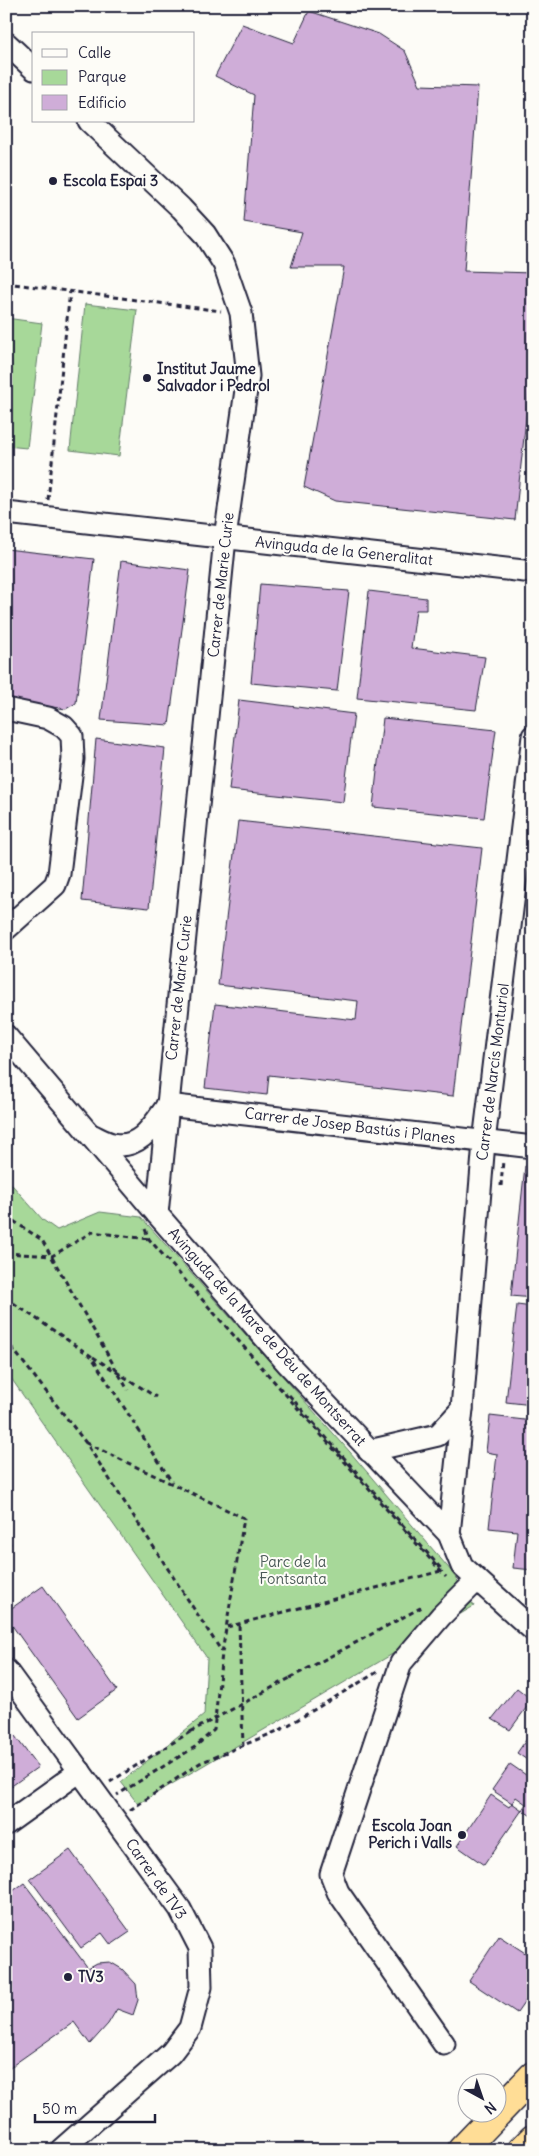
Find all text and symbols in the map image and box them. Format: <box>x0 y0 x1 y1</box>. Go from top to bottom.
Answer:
legend <box>32 32 195 122</box>
text: Calle <box>78 43 111 62</box>
text: Parque <box>78 67 126 86</box>
text: Edificio <box>78 93 126 112</box>
place label: Escola Espai 3 <box>63 171 158 191</box>
marker: Escola Espai 3 <box>47 175 59 187</box>
place label: Institut Jaume Salvador i Pedrol <box>157 359 270 395</box>
marker: Institut Jaume Salvador i Pedrol <box>141 372 153 384</box>
street label: Carrer de Marie Curie <box>203 511 238 659</box>
street label: Avinguda de la Generalitat <box>254 532 434 569</box>
street label: Carrer de Marie Curie <box>161 914 196 1062</box>
street label: Carrer de Narcís Monturiol <box>472 982 513 1162</box>
street label: Carrer de Josep Bastús i Planes <box>244 1103 457 1148</box>
street label: Avinguda de la Mare de Déu de Montserrat <box>164 1224 371 1450</box>
park label: Parc de la Fontsanta <box>259 1552 327 1588</box>
place label: Escola Joan Perich i Valls <box>368 1816 452 1852</box>
marker: Escola Joan Perich i Valls <box>456 1829 468 1841</box>
street label: Carrer de TV3 <box>122 1835 191 1923</box>
place label: TV3 <box>78 1967 104 1986</box>
marker: TV3 <box>62 1971 74 1983</box>
north arrow <box>456 2074 506 2124</box>
scale bar <box>35 2091 155 2123</box>
text: N <box>481 2098 500 2118</box>
text: 50 m <box>42 2099 77 2118</box>

